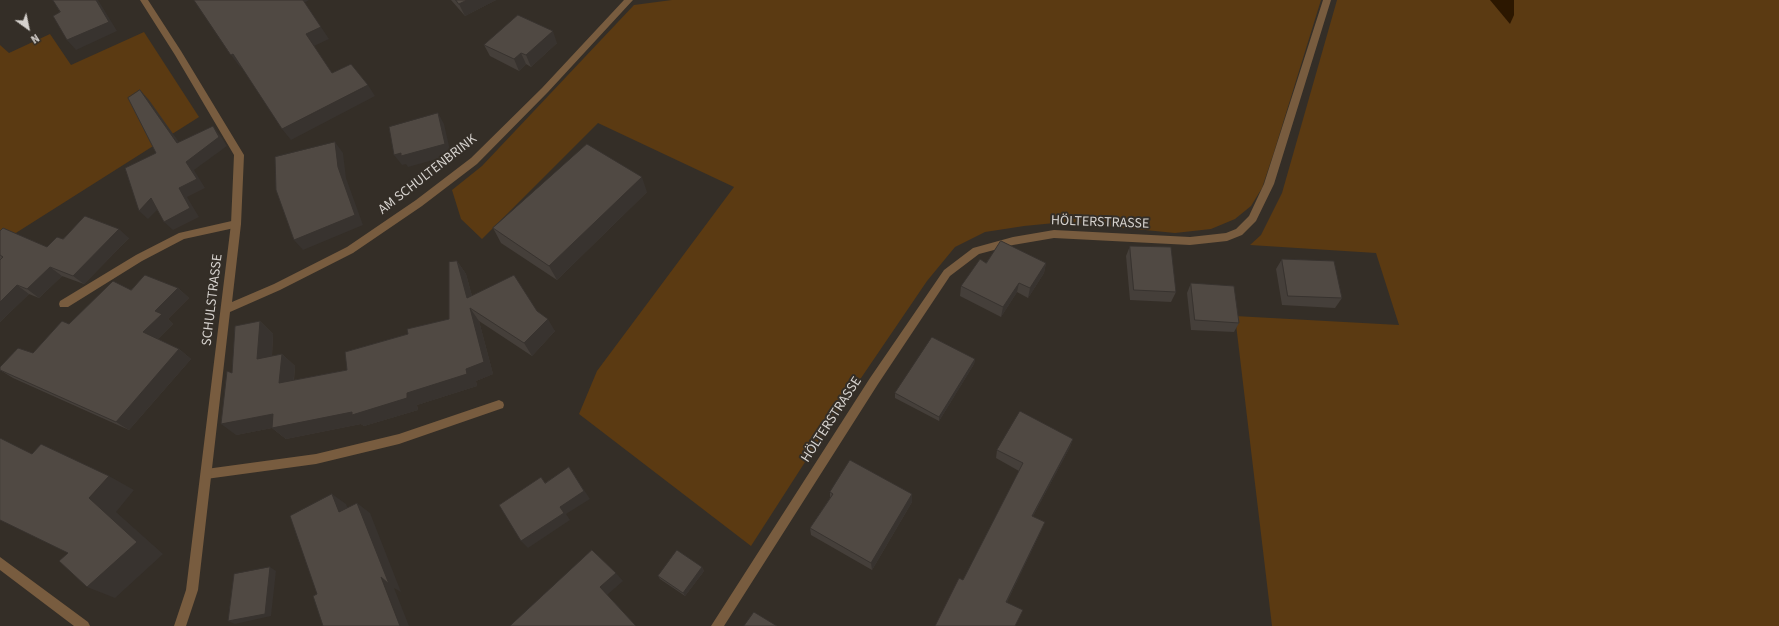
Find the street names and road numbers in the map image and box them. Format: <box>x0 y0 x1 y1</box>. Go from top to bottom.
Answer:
street label: AM SCHULTENBRINK <box>375 131 481 219</box>
street label: HÖLTERSTRASSE <box>1050 213 1150 233</box>
street label: SCHULSTRASSE <box>199 253 227 347</box>
street label: HÖLTERSTRASSE <box>798 374 866 466</box>

